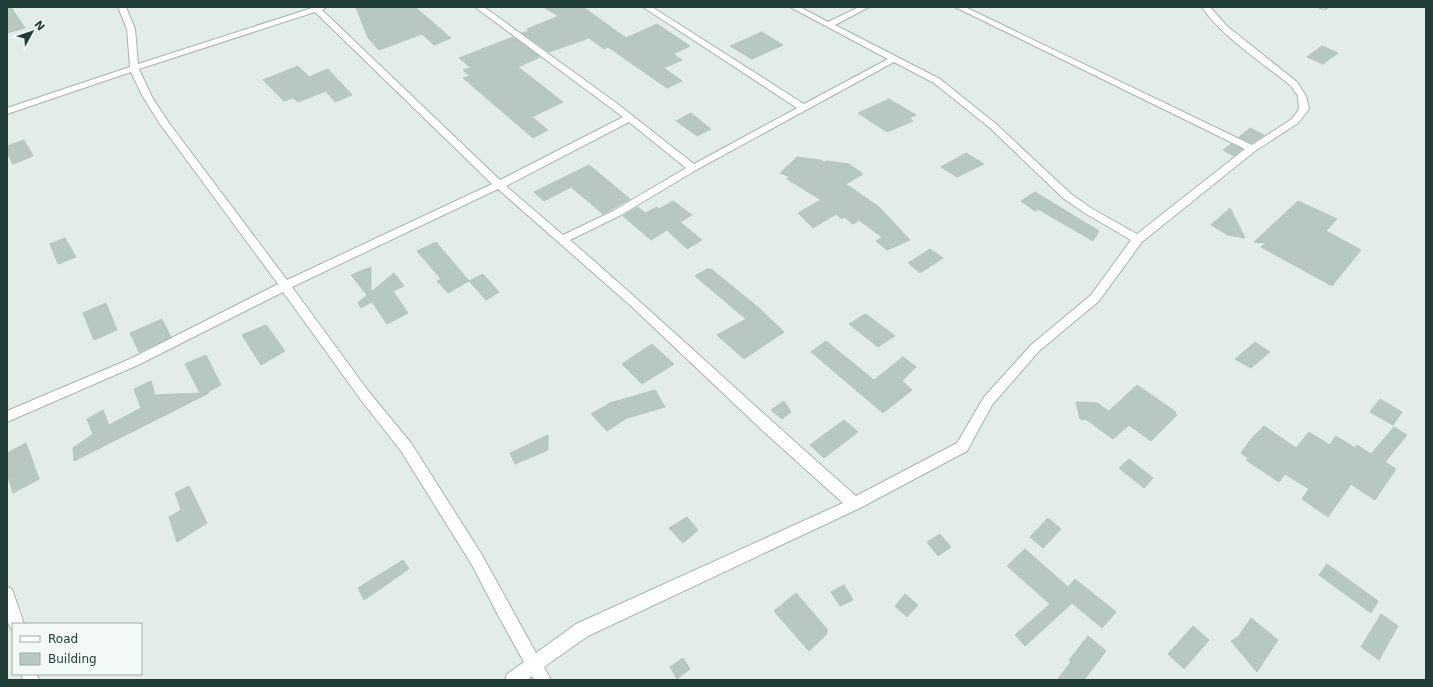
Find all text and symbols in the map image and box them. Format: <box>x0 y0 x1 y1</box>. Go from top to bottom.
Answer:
north arrow <box>12 12 52 52</box>
text: N <box>31 18 47 34</box>
legend <box>12 623 142 675</box>
text: Road <box>48 632 78 646</box>
text: Building <box>48 652 97 666</box>

